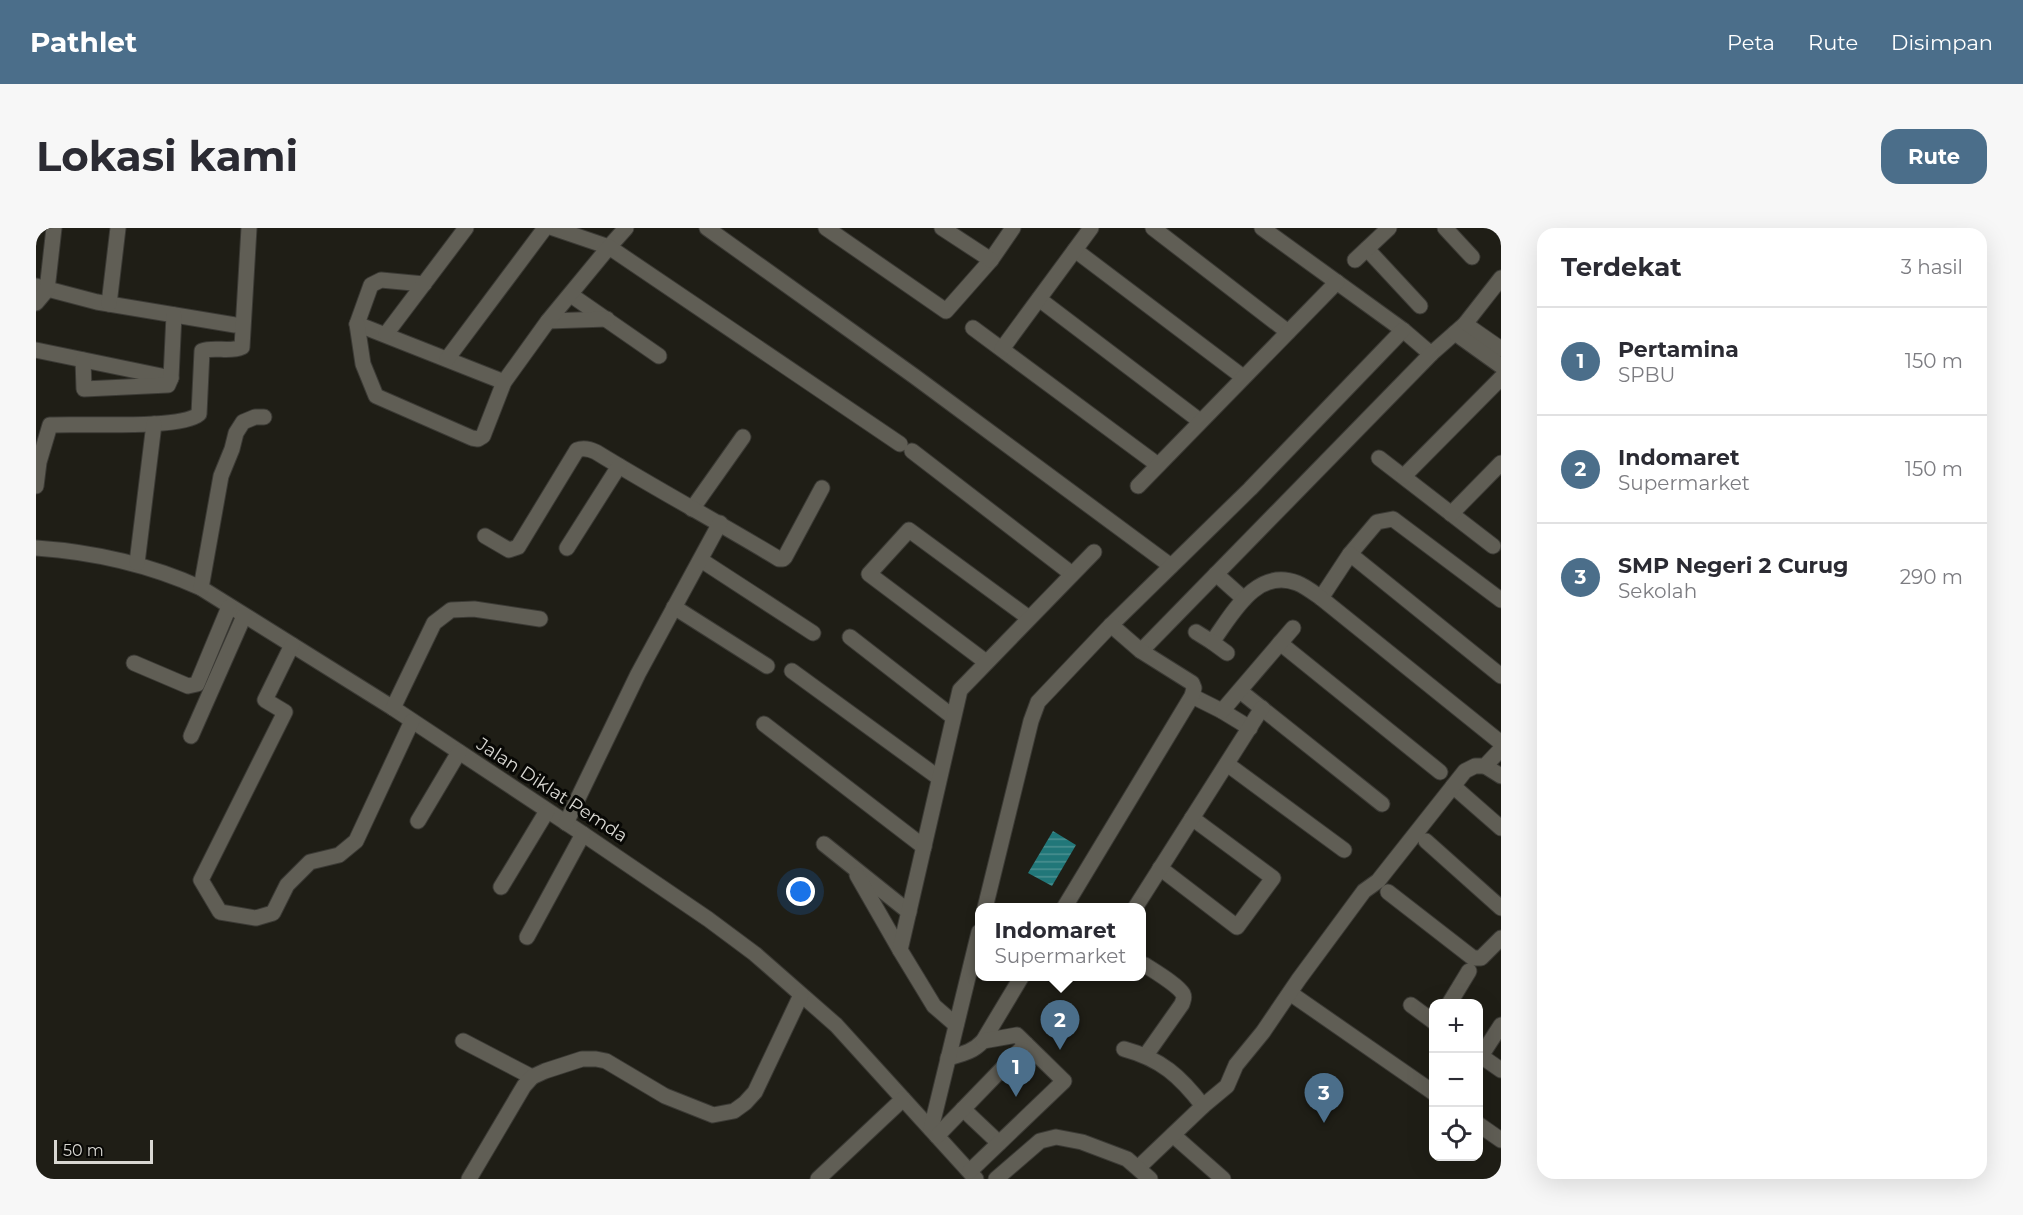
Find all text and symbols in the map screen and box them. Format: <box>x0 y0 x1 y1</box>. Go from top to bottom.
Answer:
text: Pathlet <box>30 25 137 59</box>
text: Peta <box>1727 30 1775 55</box>
text: Rute <box>1808 30 1858 55</box>
text: Disimpan <box>1891 30 1993 55</box>
button: Rute <box>1881 129 1987 184</box>
text: Lokasi kami <box>36 130 298 182</box>
text: Terdekat <box>1561 251 1682 283</box>
text: 3 hasil <box>1901 255 1963 279</box>
text: Pertamina <box>1618 336 1739 363</box>
text: 1 <box>1577 349 1584 373</box>
text: 150 m <box>1905 349 1963 373</box>
text: SPBU <box>1618 363 1675 387</box>
text: Indomaret <box>1618 444 1740 471</box>
text: 2 <box>1575 457 1586 481</box>
text: 150 m <box>1905 457 1963 481</box>
text: Supermarket <box>1618 471 1750 495</box>
text: SMP Negeri 2 Curug <box>1618 552 1849 579</box>
text: 3 <box>1575 565 1586 589</box>
text: 290 m <box>1900 565 1963 589</box>
text: Sekolah <box>1618 579 1697 603</box>
street label: Jalan Diklat Pemda <box>472 732 632 847</box>
your location <box>786 877 815 906</box>
popup <box>975 903 1146 981</box>
text: Indomaret <box>995 917 1116 944</box>
text: Supermarket <box>995 944 1126 968</box>
map controls <box>1429 999 1483 1161</box>
button: + <box>1429 999 1483 1053</box>
pin: 2 <box>1040 1000 1080 1050</box>
pin: 1 <box>996 1048 1036 1097</box>
button: − <box>1429 1053 1483 1107</box>
pin: 3 <box>1304 1074 1344 1123</box>
button: locate <box>1429 1107 1483 1161</box>
scale bar <box>54 1137 153 1164</box>
text: 50 m <box>63 1141 104 1160</box>

